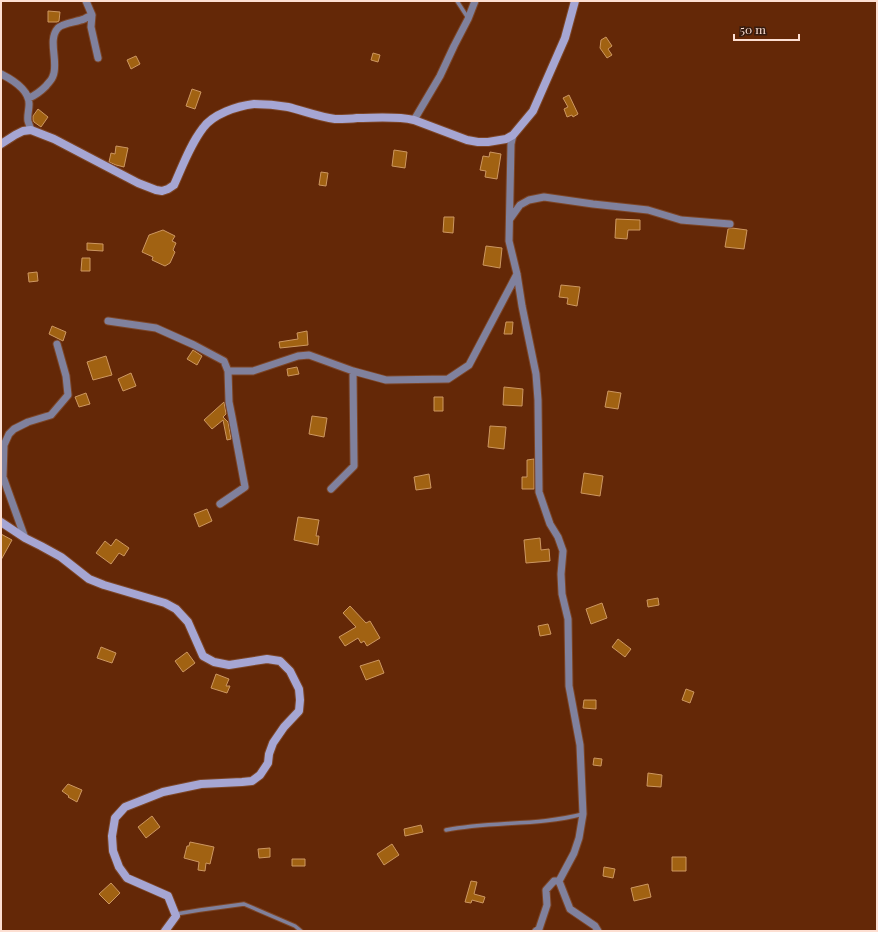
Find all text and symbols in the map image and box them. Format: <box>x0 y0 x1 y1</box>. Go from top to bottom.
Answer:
scale bar <box>734 16 799 42</box>
text: 50 m <box>740 21 766 37</box>

